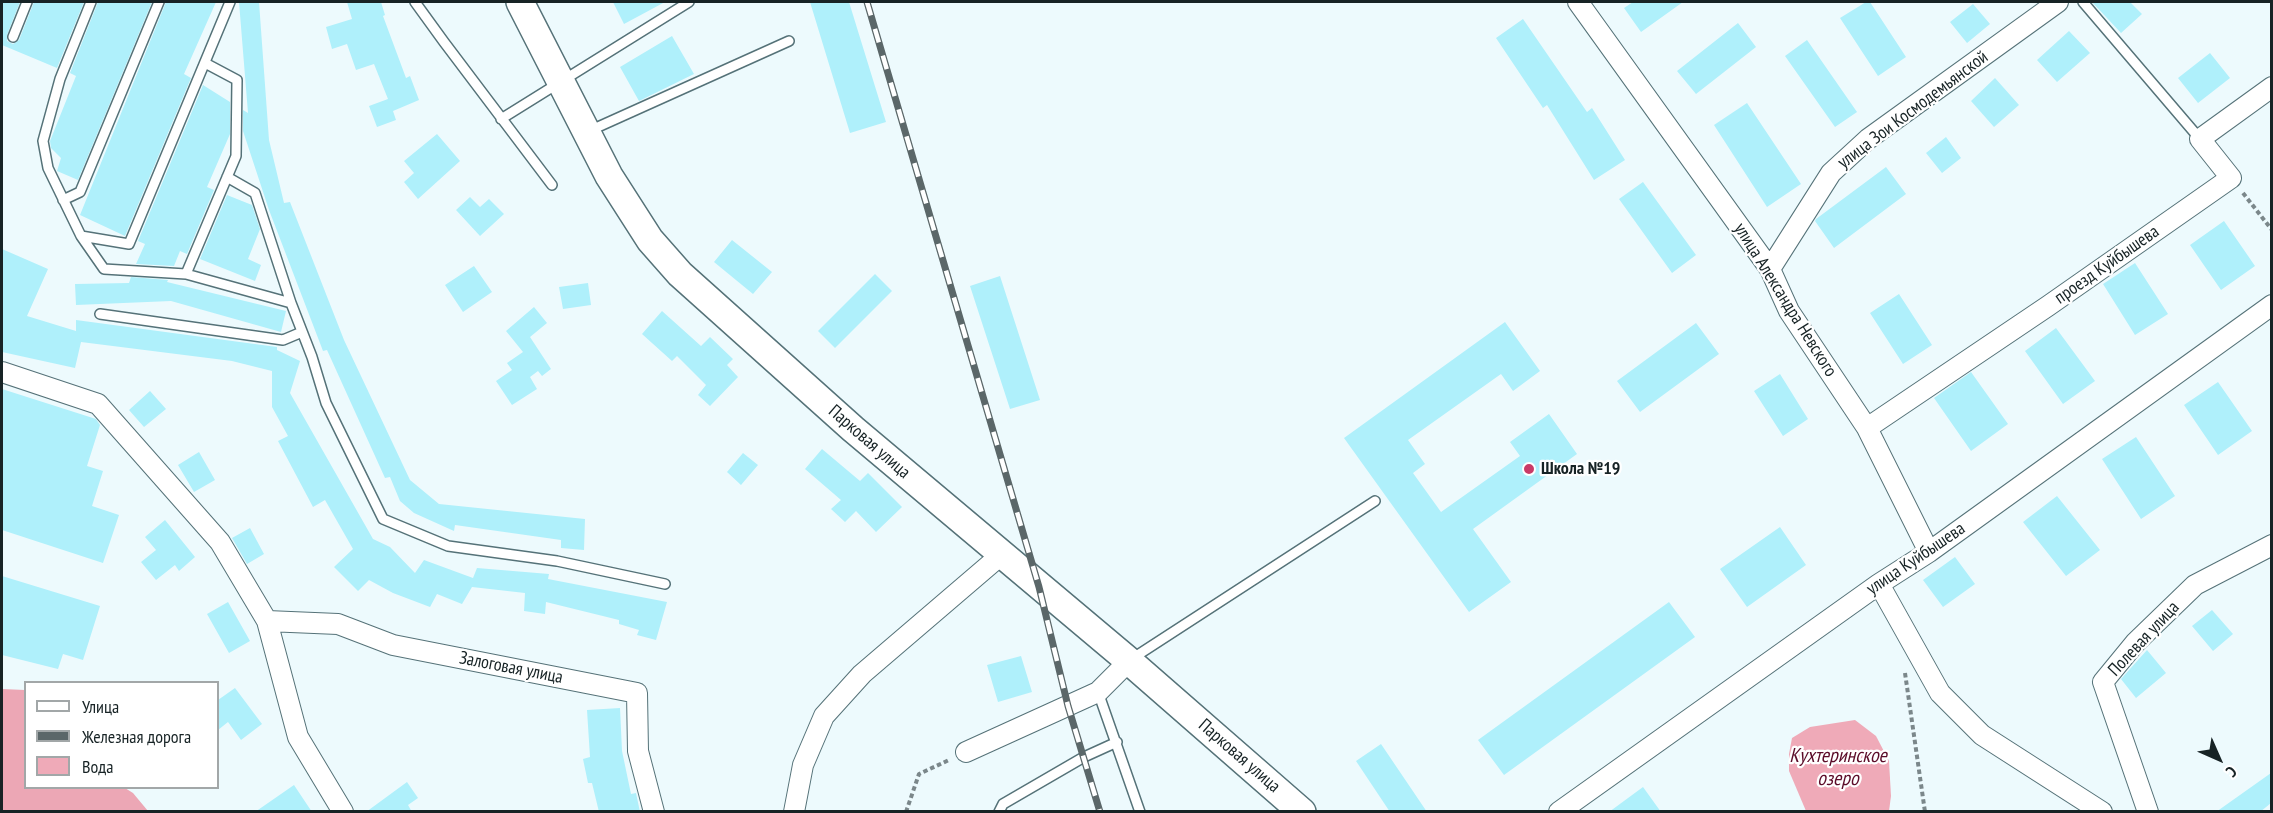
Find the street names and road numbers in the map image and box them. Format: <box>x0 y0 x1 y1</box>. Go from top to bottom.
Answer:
street label: улица Зои Космодемьянской <box>1834 46 1992 174</box>
street label: улица Александра Невского <box>1729 219 1841 381</box>
street label: проезд Куйбышева <box>2051 221 2163 309</box>
street label: Парковая улица <box>824 401 914 483</box>
street label: улица Куйбышева <box>1863 518 1969 600</box>
street label: Полевая улица <box>2104 597 2184 681</box>
street label: Залоговая улица <box>457 647 565 689</box>
street label: Парковая улица <box>1194 715 1284 797</box>

